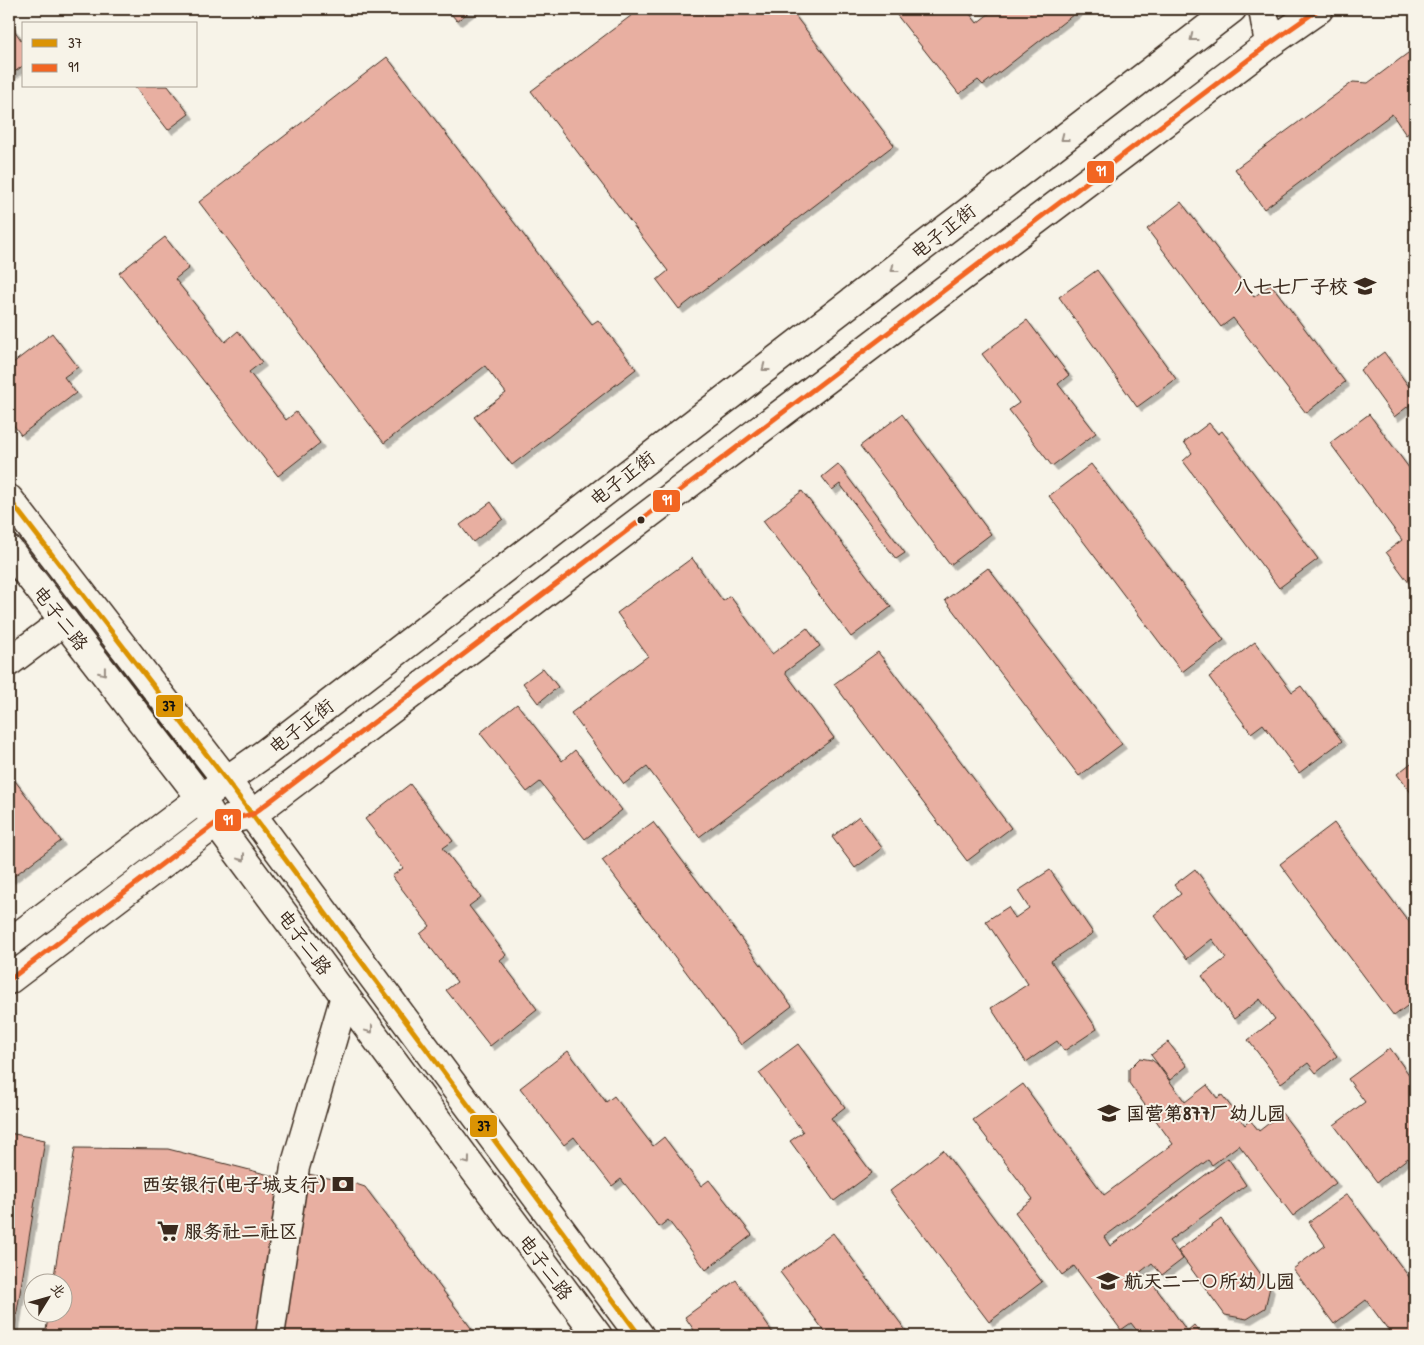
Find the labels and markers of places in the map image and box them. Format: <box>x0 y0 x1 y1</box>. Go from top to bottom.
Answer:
place label: 八七七厂子校 <box>1234 273 1348 299</box>
school or university icon: 八七七厂子校 <box>1352 273 1378 299</box>
unlabelled marker <box>636 515 646 525</box>
school or university icon: 国营第877厂幼儿园 <box>1096 1100 1122 1126</box>
place label: 国营第877厂幼儿园 <box>1126 1100 1286 1126</box>
place label: 西安银行(电子城支行) <box>142 1171 326 1197</box>
bank icon: 西安银行(电子城支行) <box>330 1171 356 1197</box>
supermarket icon: 服务社二社区 <box>155 1218 181 1244</box>
place label: 服务社二社区 <box>184 1218 298 1244</box>
school or university icon: 航天二一〇所幼儿园 <box>1095 1268 1121 1294</box>
place label: 航天二一〇所幼儿园 <box>1124 1268 1295 1294</box>

